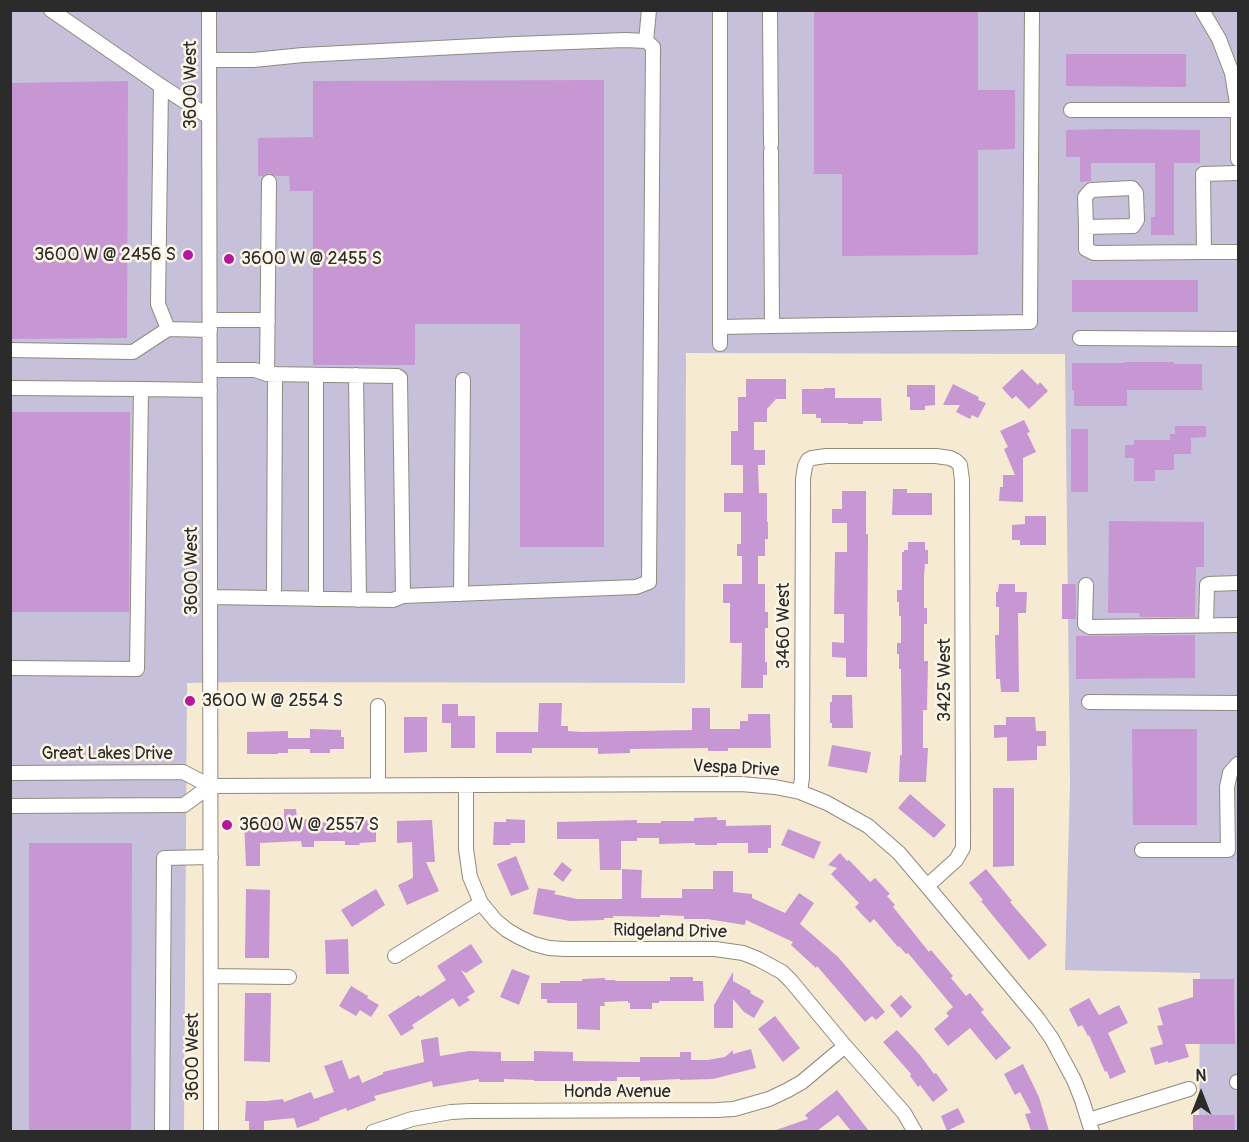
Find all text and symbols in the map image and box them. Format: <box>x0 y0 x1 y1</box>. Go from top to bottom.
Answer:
street label: 3600 West <box>180 41 202 129</box>
place label: 3600 W @ 2456 S <box>34 244 176 266</box>
marker: 3600 W @ 2456 S <box>181 248 195 262</box>
place label: 3600 W @ 2455 S <box>241 248 382 270</box>
marker: 3600 W @ 2455 S <box>222 252 236 266</box>
street label: 3600 West <box>181 527 203 615</box>
street label: 3460 West <box>773 583 795 669</box>
street label: 3425 West <box>934 638 956 722</box>
place label: 3600 W @ 2554 S <box>202 690 343 712</box>
marker: 3600 W @ 2554 S <box>183 694 197 708</box>
street label: Great Lakes Drive <box>41 743 173 765</box>
street label: Vespa Drive <box>692 756 780 782</box>
place label: 3600 W @ 2557 S <box>239 814 379 836</box>
marker: 3600 W @ 2557 S <box>220 818 234 832</box>
street label: Ridgeland Drive <box>613 920 727 944</box>
street label: 3600 West <box>182 1013 204 1101</box>
north arrow <box>1171 1064 1231 1124</box>
text: N <box>1196 1066 1206 1086</box>
street label: Honda Avenue <box>563 1081 671 1103</box>

